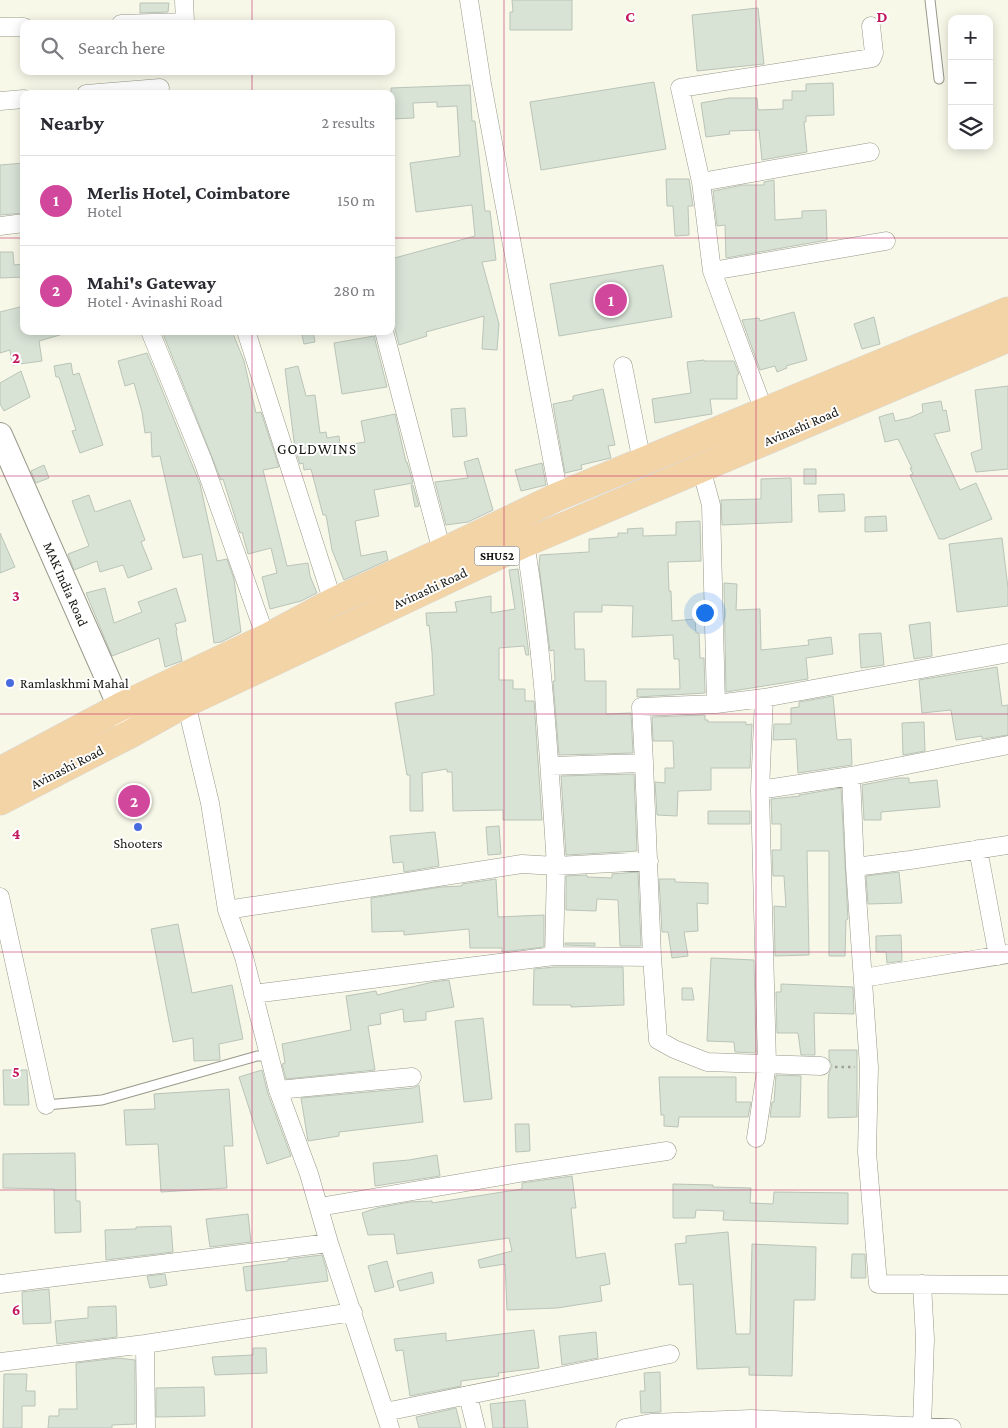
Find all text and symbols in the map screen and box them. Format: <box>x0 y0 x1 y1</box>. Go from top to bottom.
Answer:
text: C <box>625 8 635 25</box>
text: D <box>876 8 888 25</box>
map controls <box>948 15 993 150</box>
button: + <box>948 15 993 60</box>
search box <box>20 20 395 75</box>
icon: search <box>38 34 66 62</box>
text: Search here <box>78 37 165 58</box>
button: − <box>948 60 993 105</box>
button: layers <box>948 105 993 150</box>
text: Nearby <box>40 111 104 135</box>
text: 2 results <box>322 114 375 131</box>
text: Merlis Hotel, Coimbatore <box>87 182 290 203</box>
text: 1 <box>53 192 59 209</box>
text: 150 m <box>337 192 375 209</box>
text: Hotel <box>87 203 122 220</box>
text: Mahi's Gateway <box>87 272 216 293</box>
pin: 1 <box>595 281 627 319</box>
text: 2 <box>52 282 60 299</box>
text: 280 m <box>334 282 375 299</box>
text: Hotel · Avinashi Road <box>87 293 223 310</box>
text: 2 <box>12 349 20 366</box>
street label: Avinashi Road <box>761 403 841 449</box>
district label: GOLDWINS <box>277 441 357 457</box>
street label: MAK India Road <box>40 539 92 629</box>
road number: SHU52 <box>474 546 520 566</box>
street label: Avinashi Road <box>391 564 470 612</box>
text: 3 <box>12 587 20 604</box>
your location <box>692 600 718 626</box>
place label: Ramlaskhmi Mahal <box>20 675 129 691</box>
marker: Ramlaskhmi Mahal <box>4 677 16 689</box>
street label: Avinashi Road <box>28 742 107 792</box>
pin: 2 <box>118 782 150 820</box>
marker: Shooters <box>132 821 144 833</box>
text: 4 <box>12 825 21 842</box>
place label: Shooters <box>113 835 163 851</box>
text: 5 <box>12 1063 20 1080</box>
text: 6 <box>12 1301 20 1318</box>

